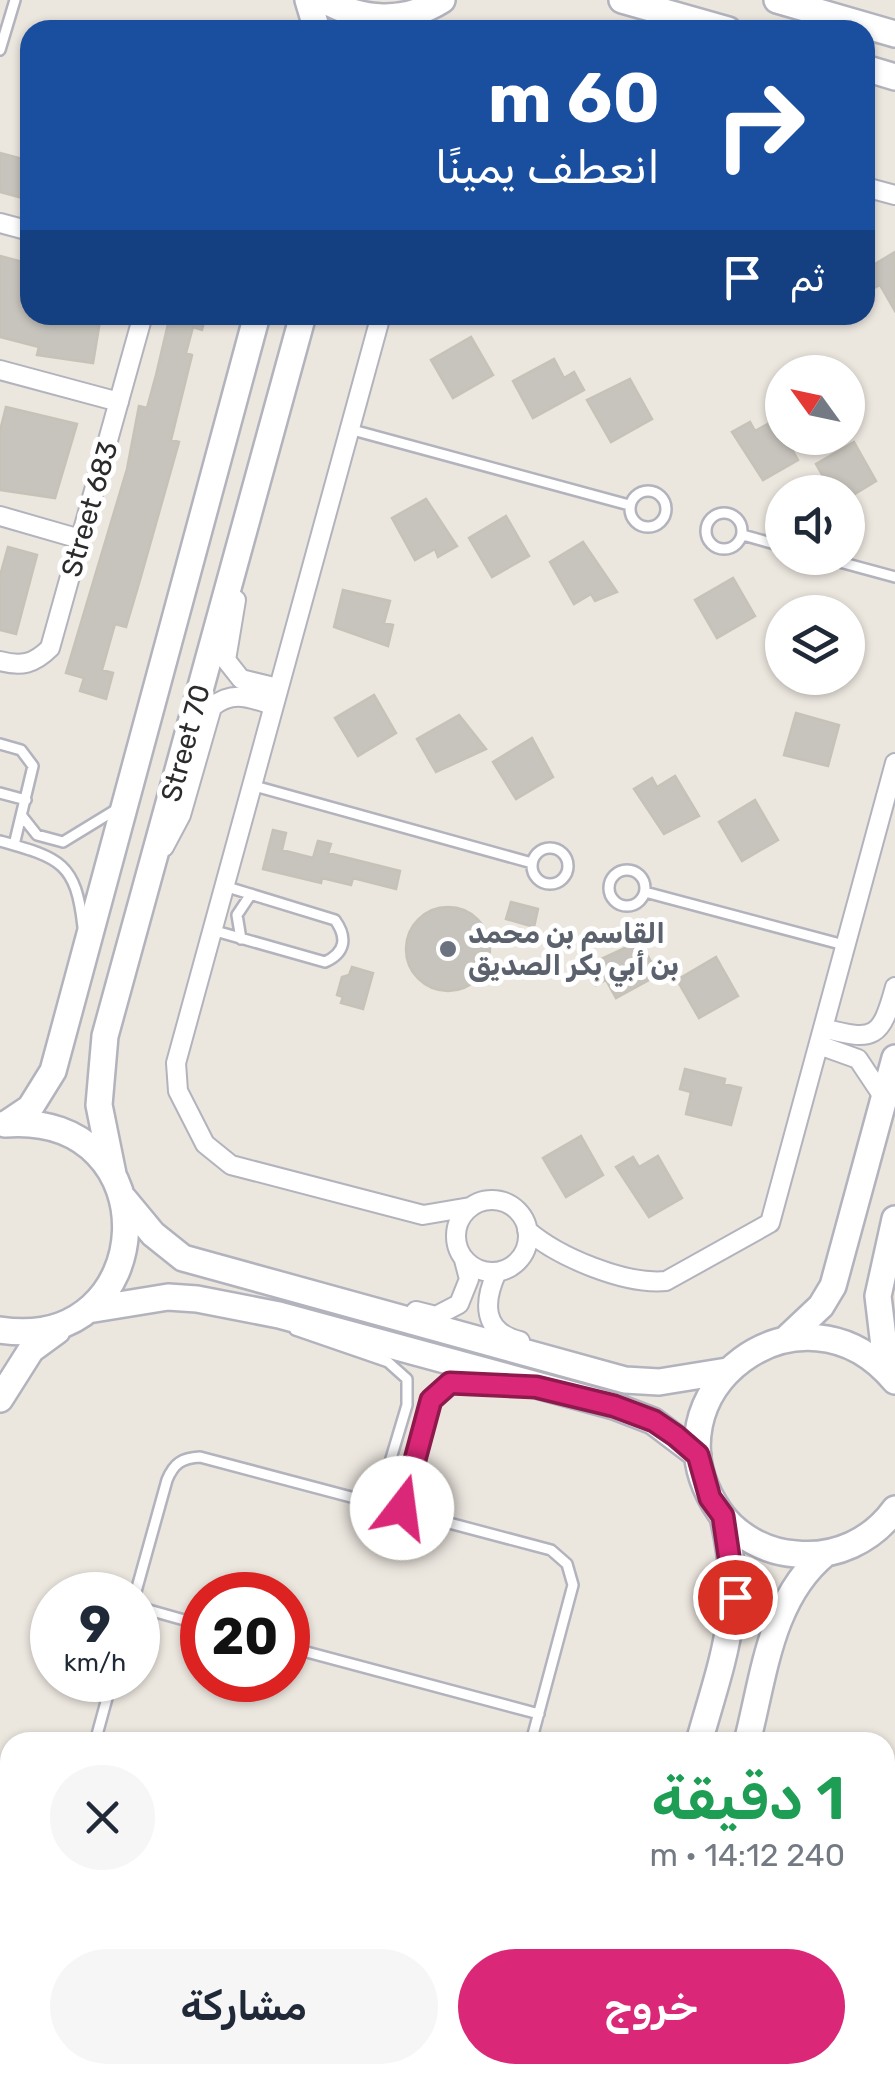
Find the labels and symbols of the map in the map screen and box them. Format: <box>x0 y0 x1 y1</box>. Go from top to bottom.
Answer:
north arrow <box>765 355 865 455</box>
street label: Street 683 <box>54 438 125 581</box>
street label: Street 70 <box>154 681 217 805</box>
place label: القاسم بن محمد بن أبي بكر الصديق <box>468 917 679 987</box>
marker: القاسم بن محمد بن أبي بكر الصديق <box>437 938 459 960</box>
position arrow <box>350 1456 454 1560</box>
pin <box>693 1555 778 1640</box>
speed limit sign: 20 <box>180 1572 310 1702</box>

